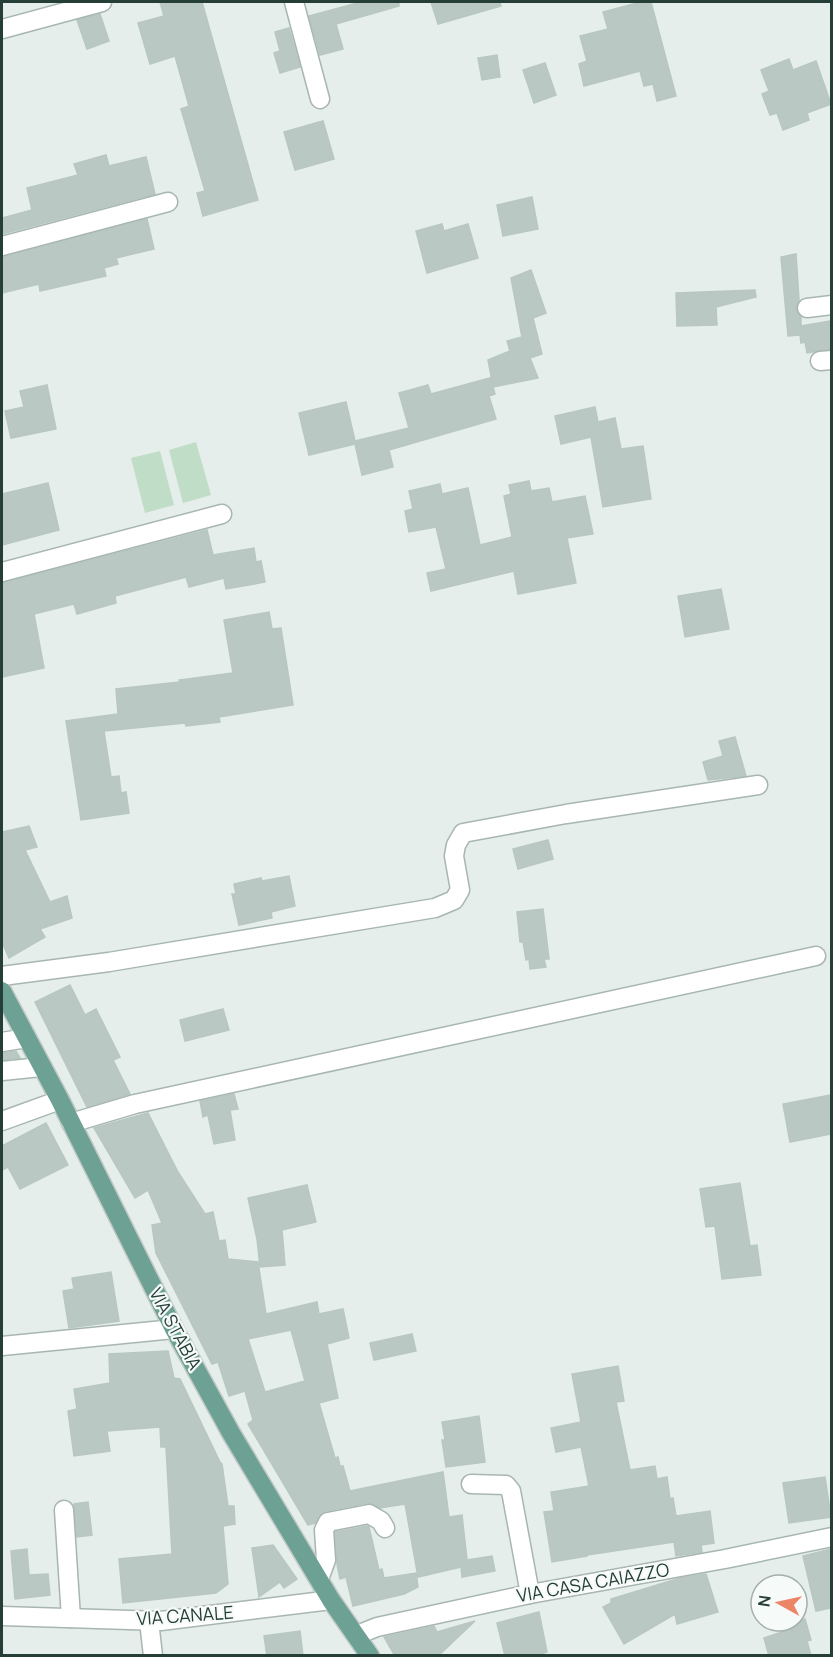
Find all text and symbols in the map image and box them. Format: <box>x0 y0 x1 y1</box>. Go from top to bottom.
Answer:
street label: VIA STABIA <box>144 1283 208 1374</box>
street label: VIA CASA CAIAZZO <box>515 1557 671 1607</box>
north arrow <box>749 1573 809 1633</box>
text: N <box>752 1594 776 1608</box>
street label: VIA CANALE <box>136 1600 234 1630</box>

